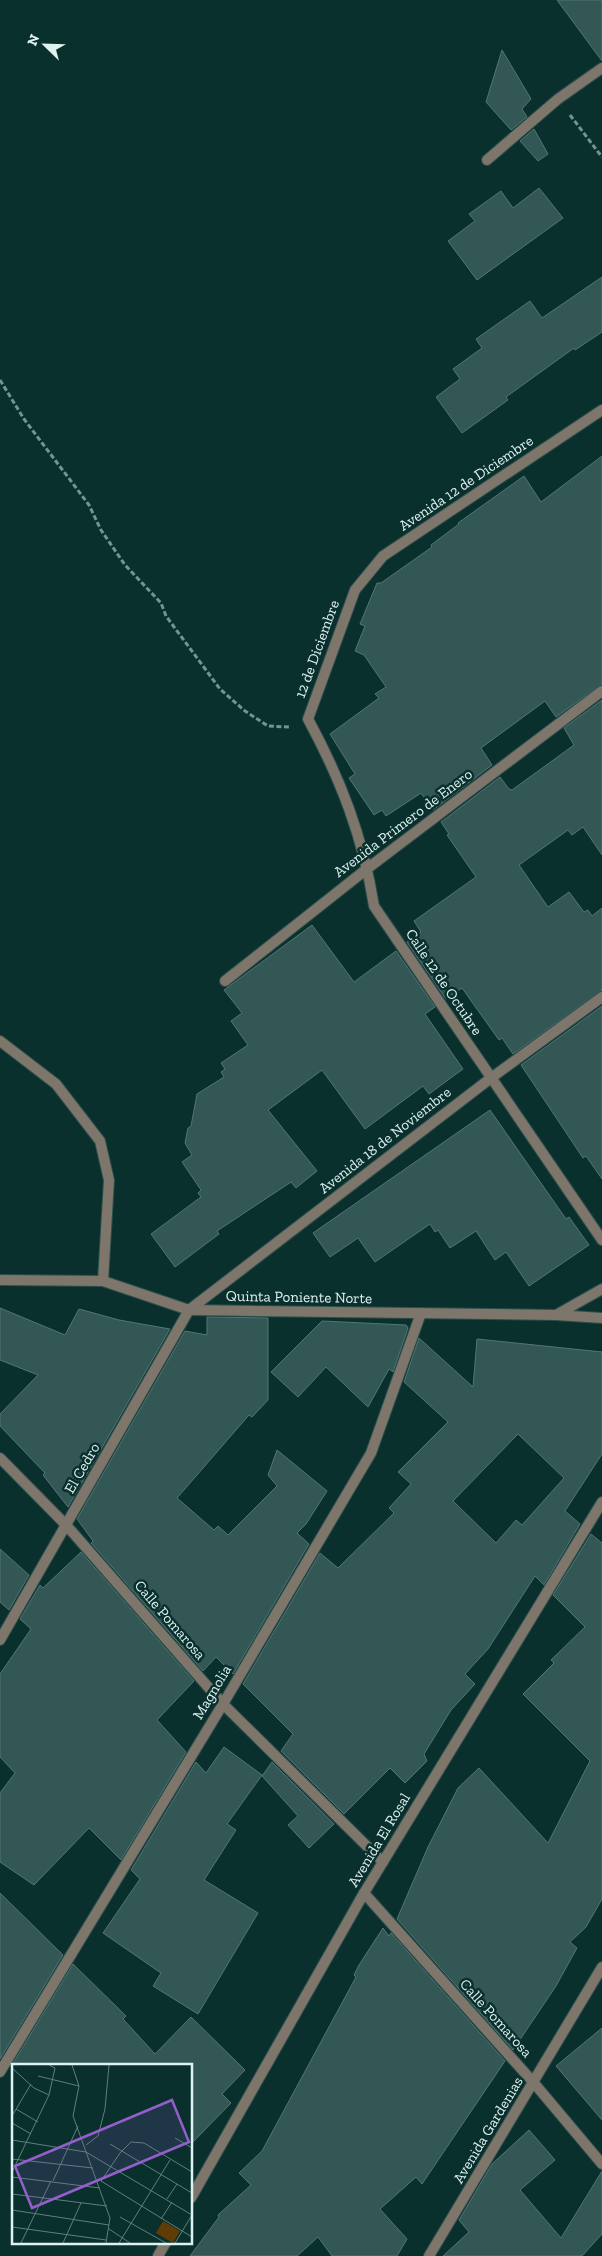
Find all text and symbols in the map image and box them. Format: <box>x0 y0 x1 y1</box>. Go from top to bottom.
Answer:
north arrow <box>20 20 70 70</box>
text: N <box>24 32 44 48</box>
street label: Avenida 12 de Diciembre <box>395 431 537 535</box>
street label: 12 de Diciembre <box>291 598 343 700</box>
street label: Avenida Primero de Enero <box>330 765 476 881</box>
street label: Calle 12 de Octubre <box>402 925 486 1039</box>
street label: Avenida 18 de Noviembre <box>315 1083 455 1197</box>
street label: Quinta Poniente Norte <box>226 1287 372 1307</box>
street label: El Cedro <box>60 1439 104 1496</box>
street label: Calle Pomarosa <box>131 1577 209 1663</box>
street label: Magnolia <box>189 1662 235 1722</box>
street label: Avenida El Rosal <box>344 1790 414 1890</box>
street label: Calle Pomarosa <box>456 1975 536 2061</box>
inset map <box>12 2064 192 2244</box>
street label: Avenida Gardenias <box>449 2074 527 2186</box>

